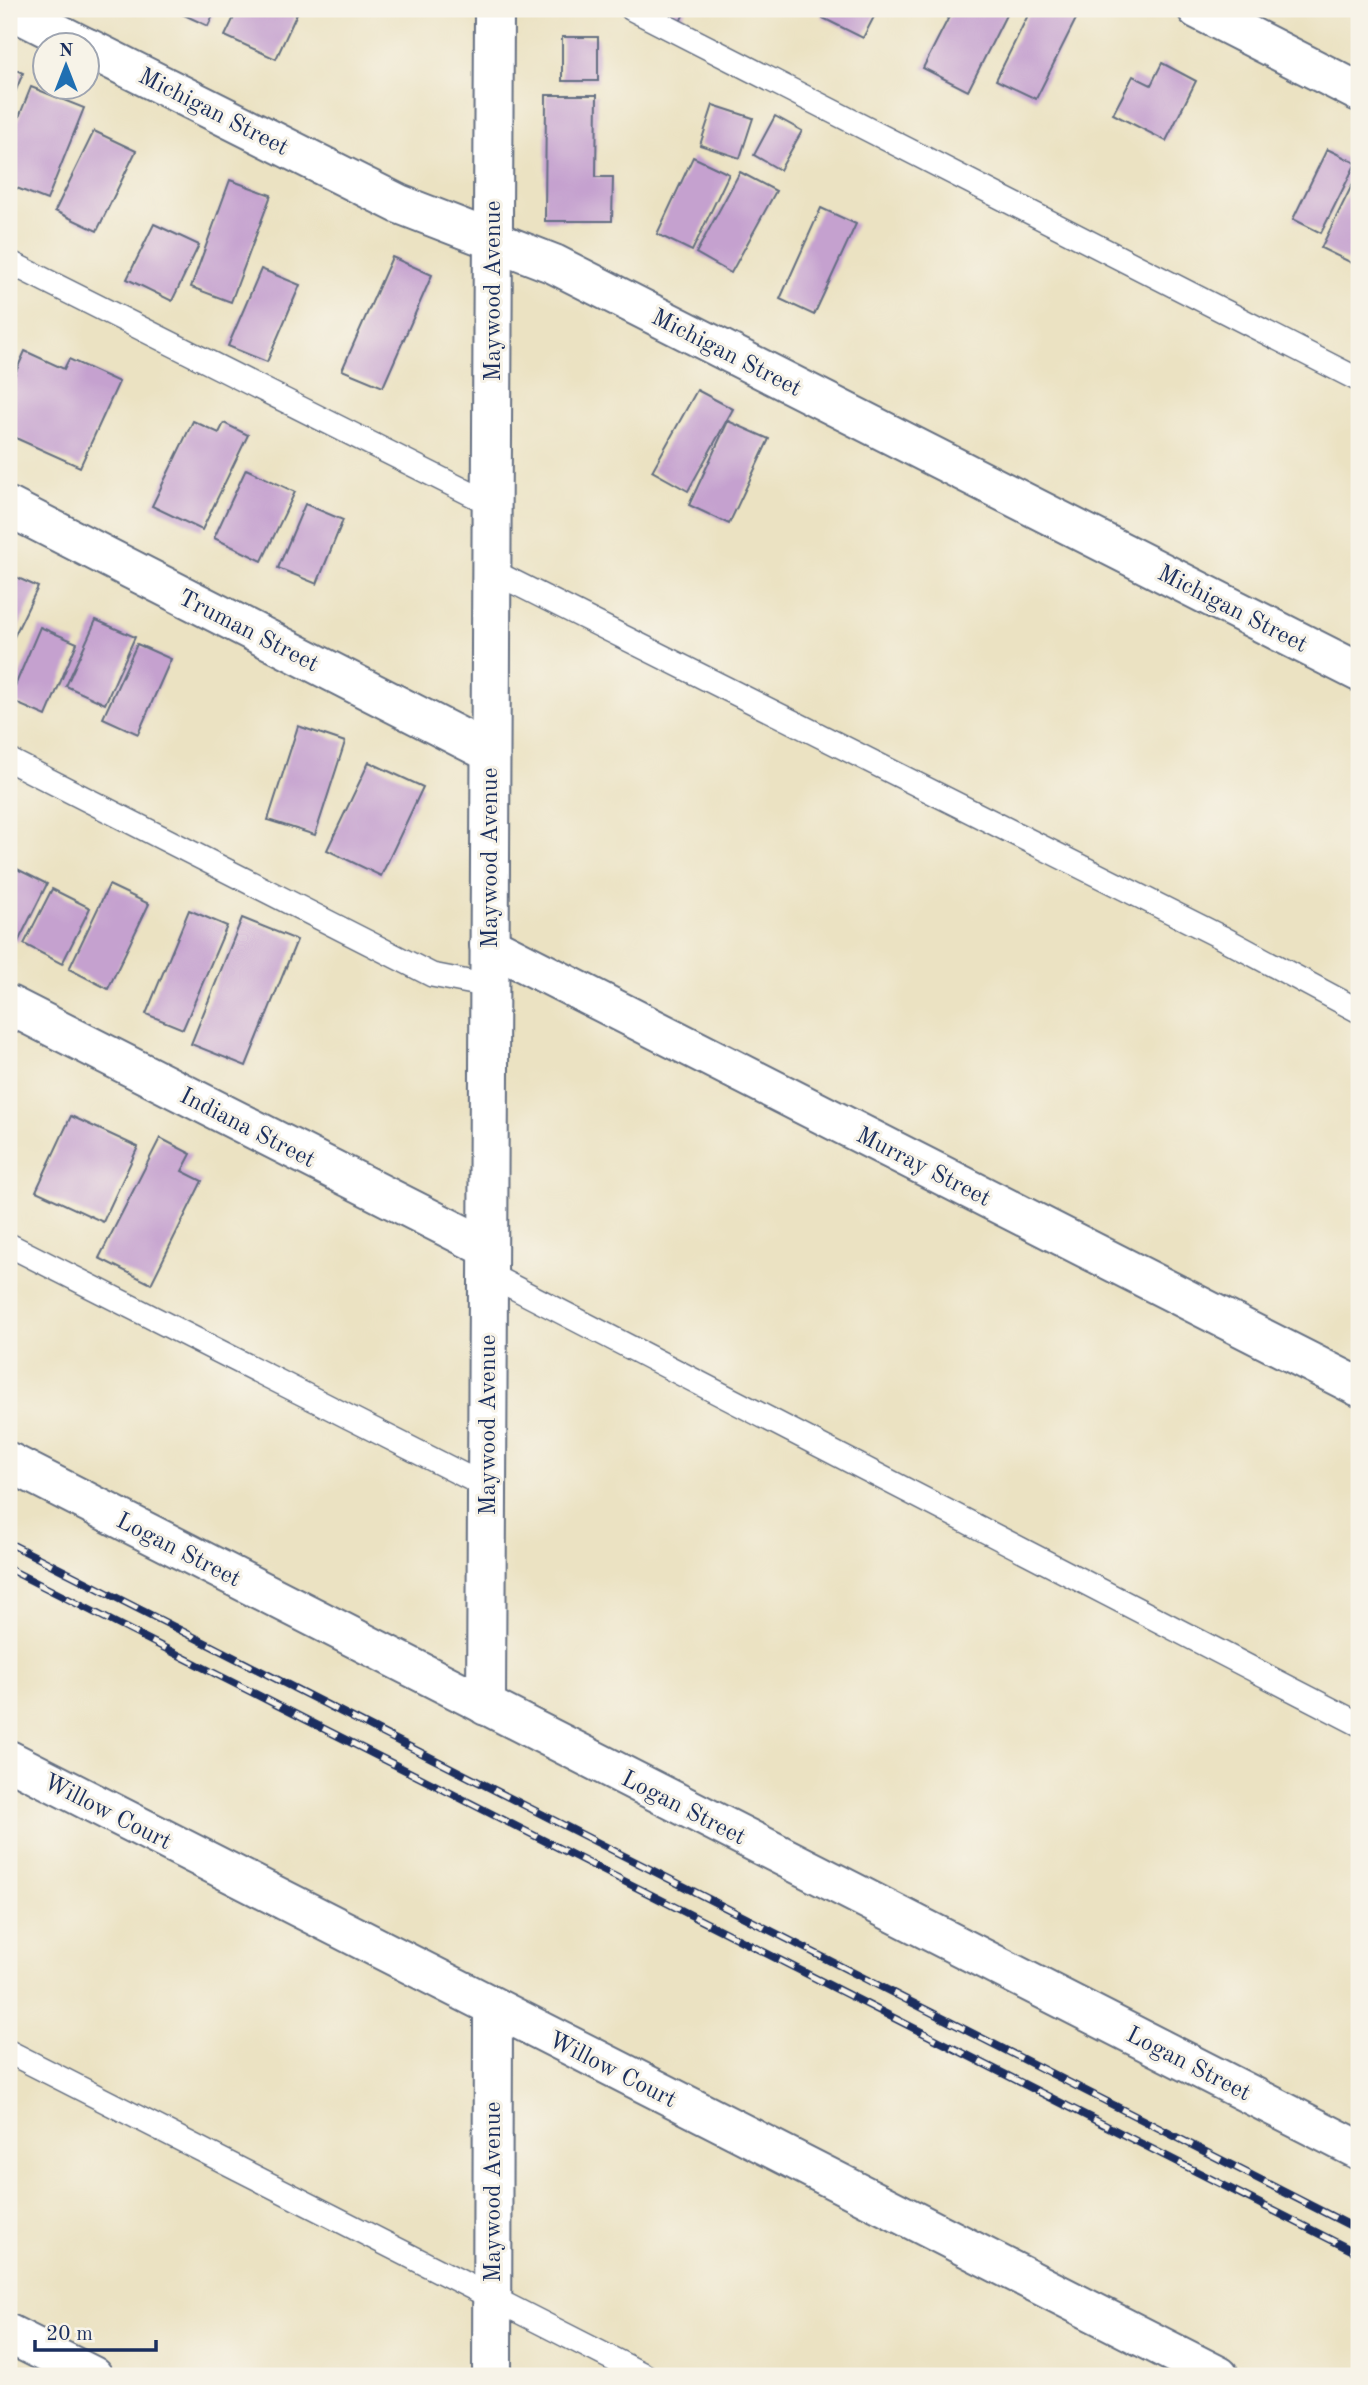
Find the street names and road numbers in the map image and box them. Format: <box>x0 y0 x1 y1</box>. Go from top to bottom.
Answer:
street label: Michigan Street <box>134 65 292 161</box>
street label: Maywood Avenue <box>482 200 506 382</box>
street label: Michigan Street <box>647 306 805 402</box>
street label: Michigan Street <box>1153 562 1311 658</box>
street label: Truman Street <box>174 586 322 677</box>
street label: Maywood Avenue <box>479 767 503 949</box>
street label: Indiana Street <box>176 1084 319 1173</box>
street label: Murray Street <box>852 1124 994 1212</box>
street label: Maywood Avenue <box>477 1334 501 1516</box>
street label: Logan Street <box>112 1509 244 1592</box>
street label: Logan Street <box>617 1767 749 1850</box>
street label: Willow Court <box>39 1770 175 1855</box>
street label: Logan Street <box>1122 2023 1254 2106</box>
street label: Willow Court <box>544 2028 680 2113</box>
street label: Maywood Avenue <box>482 2101 506 2283</box>

